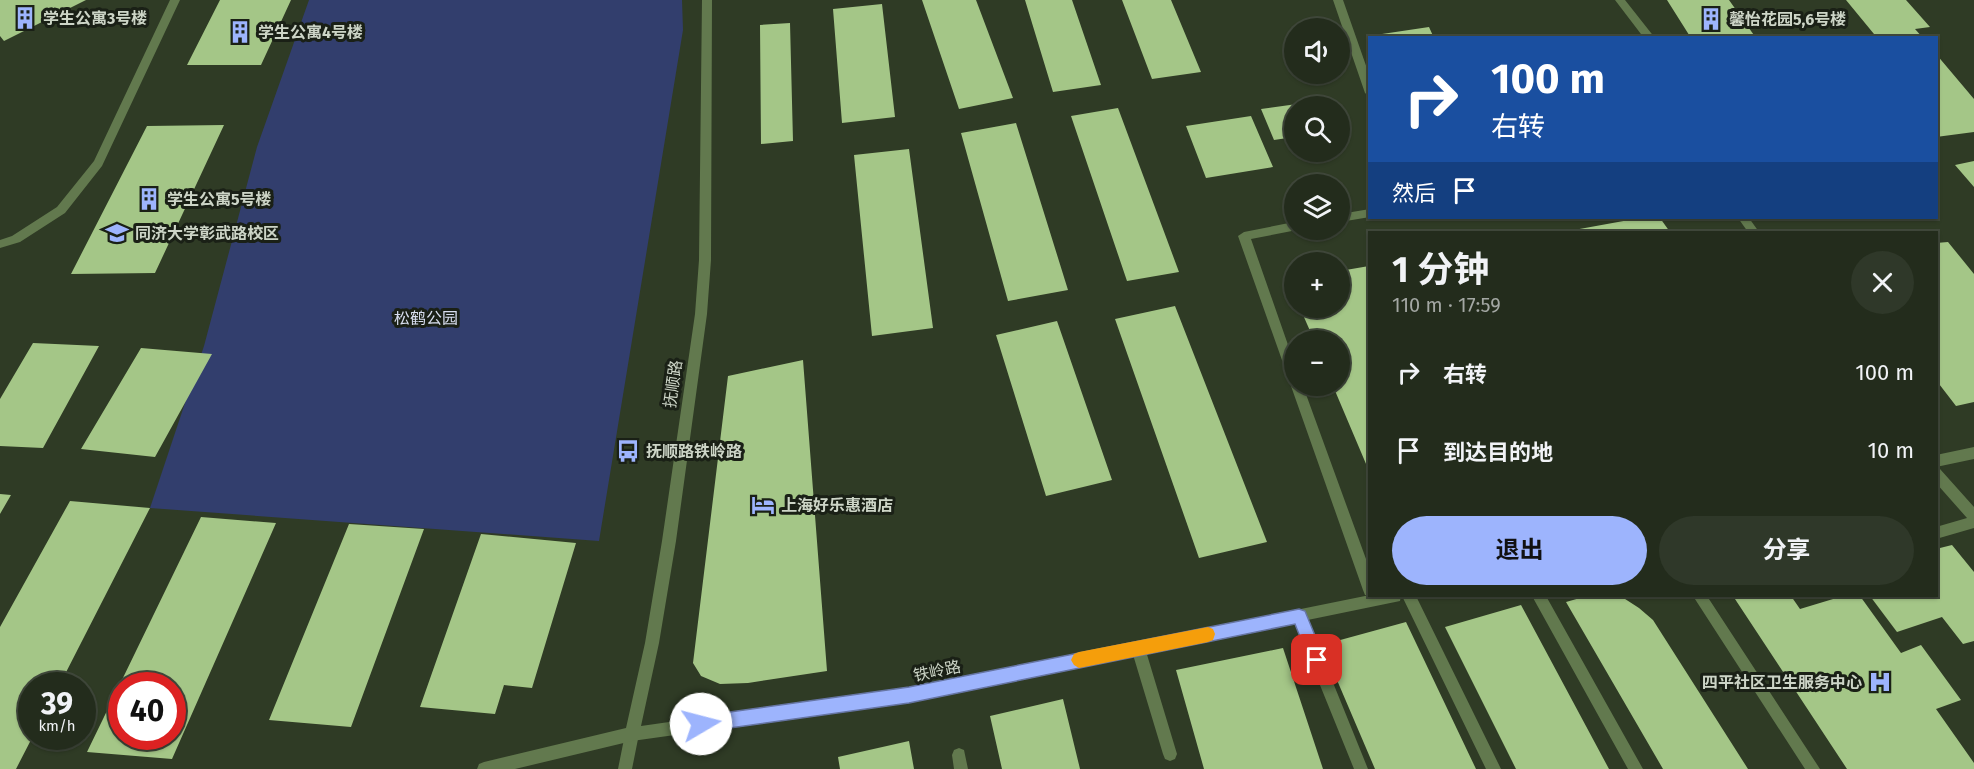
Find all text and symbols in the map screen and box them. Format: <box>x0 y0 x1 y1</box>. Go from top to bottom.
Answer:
building icon: 学生公寓3号楼 <box>12 5 38 31</box>
building icon: 馨怡花园5,6号楼 <box>1698 6 1724 32</box>
place label: 学生公寓3号楼 <box>43 9 147 28</box>
place label: 馨怡花园5,6号楼 <box>1729 10 1846 29</box>
map controls <box>1284 18 1350 396</box>
button: sound <box>1284 18 1350 84</box>
building icon: 学生公寓4号楼 <box>227 19 253 45</box>
place label: 学生公寓4号楼 <box>258 23 363 42</box>
text: 100 m <box>1491 54 1605 104</box>
icon: right <box>1392 60 1470 138</box>
button: search <box>1284 96 1350 162</box>
text: 右转 <box>1491 111 1545 143</box>
button: layers <box>1284 174 1350 240</box>
icon: arrive <box>1448 174 1481 207</box>
text: 然后 <box>1392 180 1436 207</box>
building icon: 学生公寓5号楼 <box>136 186 162 212</box>
place label: 学生公寓5号楼 <box>167 190 272 209</box>
school or university icon: 同济大学彰武路校区 <box>104 220 130 246</box>
place label: 同济大学彰武路校区 <box>135 224 279 243</box>
text: 1 分钟 <box>1392 248 1489 292</box>
button: close <box>1851 251 1914 314</box>
button: + <box>1284 252 1350 318</box>
text: 110 m · 17:59 <box>1392 293 1501 317</box>
park label: 松鹤公园 <box>394 309 458 328</box>
button: − <box>1284 330 1350 396</box>
icon: right <box>1392 356 1425 389</box>
street label: 抚顺路 <box>660 359 686 409</box>
text: 100 m <box>1855 359 1914 386</box>
text: 右转 <box>1443 361 1487 388</box>
icon: arrive <box>1392 434 1425 467</box>
text: 10 m <box>1868 437 1914 464</box>
bus stop icon: 抚顺路铁岭路 <box>615 438 641 464</box>
text: 到达目的地 <box>1443 439 1553 466</box>
place label: 抚顺路铁岭路 <box>646 442 742 461</box>
hotel icon: 上海好乐惠酒店 <box>750 492 776 518</box>
place label: 上海好乐惠酒店 <box>781 496 893 515</box>
button: 退出 <box>1392 516 1647 585</box>
button: 分享 <box>1659 516 1914 585</box>
pin <box>1291 634 1342 685</box>
icon: arrive <box>1300 643 1333 676</box>
street label: 铁岭路 <box>912 657 962 685</box>
hospital icon: 四平社区卫生服务中心 <box>1867 669 1893 695</box>
speed limit sign: 40 <box>108 672 186 750</box>
place label: 四平社区卫生服务中心 <box>1702 673 1862 692</box>
text: 39 <box>41 686 73 722</box>
position arrow <box>669 692 733 756</box>
text: km/h <box>38 717 76 735</box>

